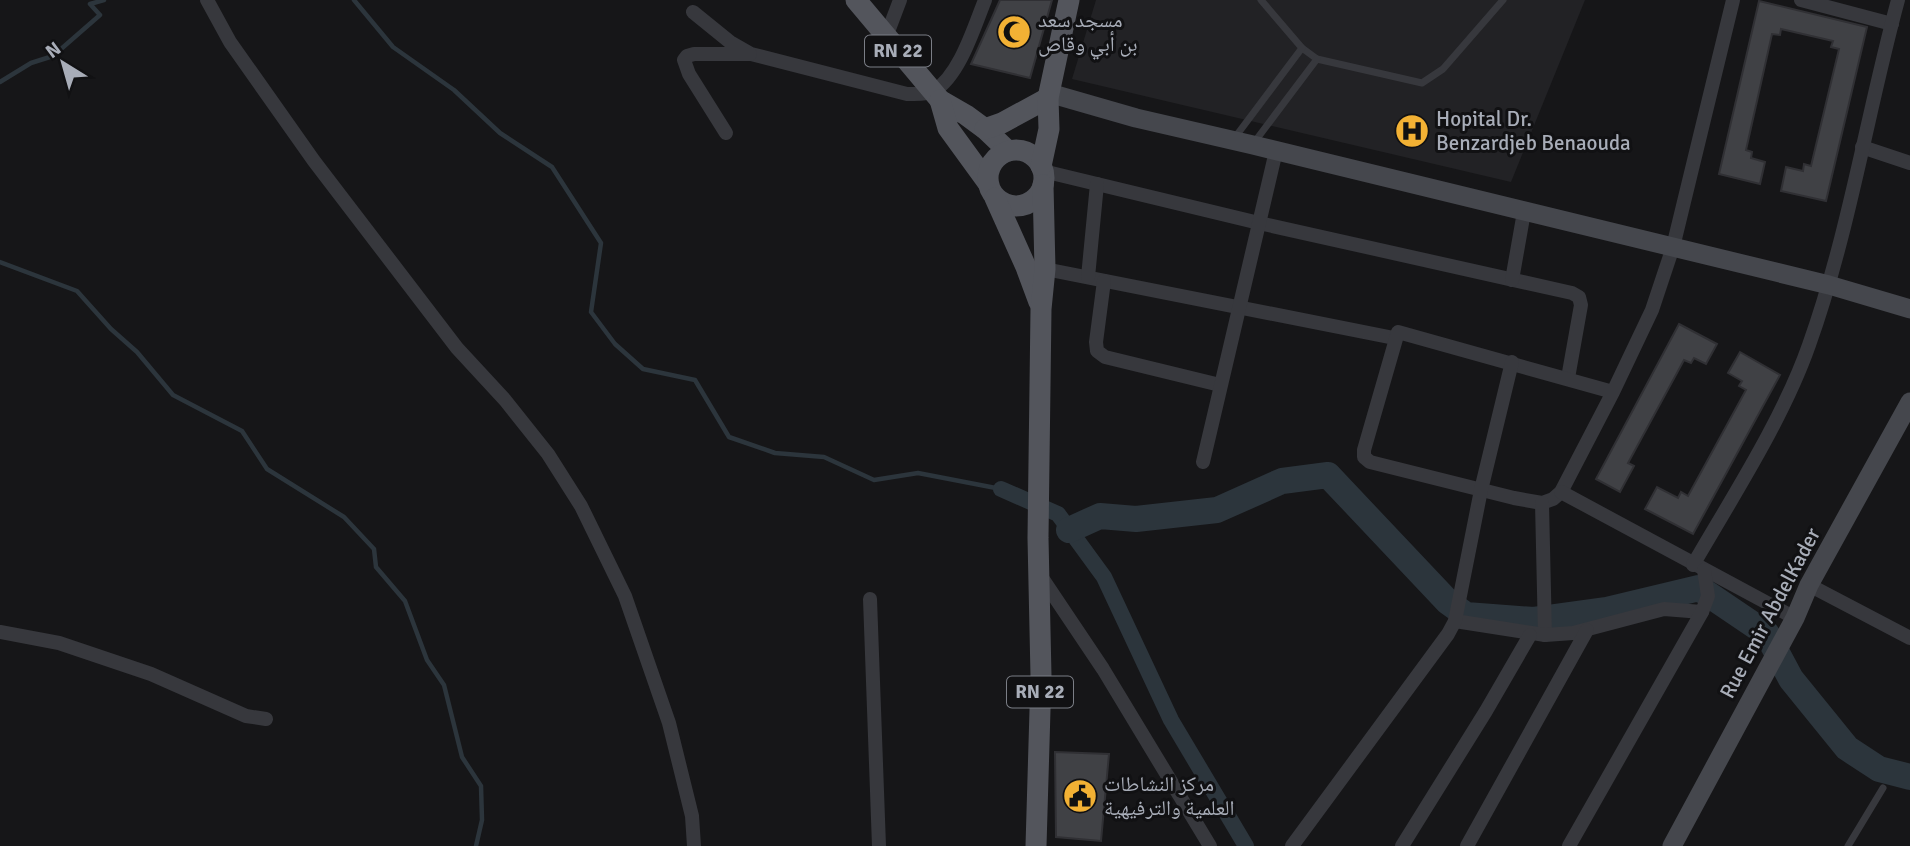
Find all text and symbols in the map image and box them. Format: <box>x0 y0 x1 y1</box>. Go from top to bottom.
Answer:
place label: مسجد سعد بن أبي وقاص <box>1038 7 1137 60</box>
mosque icon: مسجد سعد بن أبي وقاص <box>995 13 1033 51</box>
north arrow <box>28 28 98 98</box>
road number: RN 22 <box>865 36 931 66</box>
text: N <box>41 37 66 64</box>
place label: Hopital Dr. Benzardjeb Benaouda <box>1436 106 1631 156</box>
hospital icon: Hopital Dr. Benzardjeb Benaouda <box>1393 112 1431 150</box>
street label: Rue Emir AbdelKader <box>1714 523 1826 703</box>
road number: RN 22 <box>1007 677 1073 708</box>
place label: مركز النشاطات العلمية والترفيهية <box>1104 771 1234 821</box>
public building icon: مركز النشاطات العلمية والترفيهية <box>1061 777 1099 815</box>

